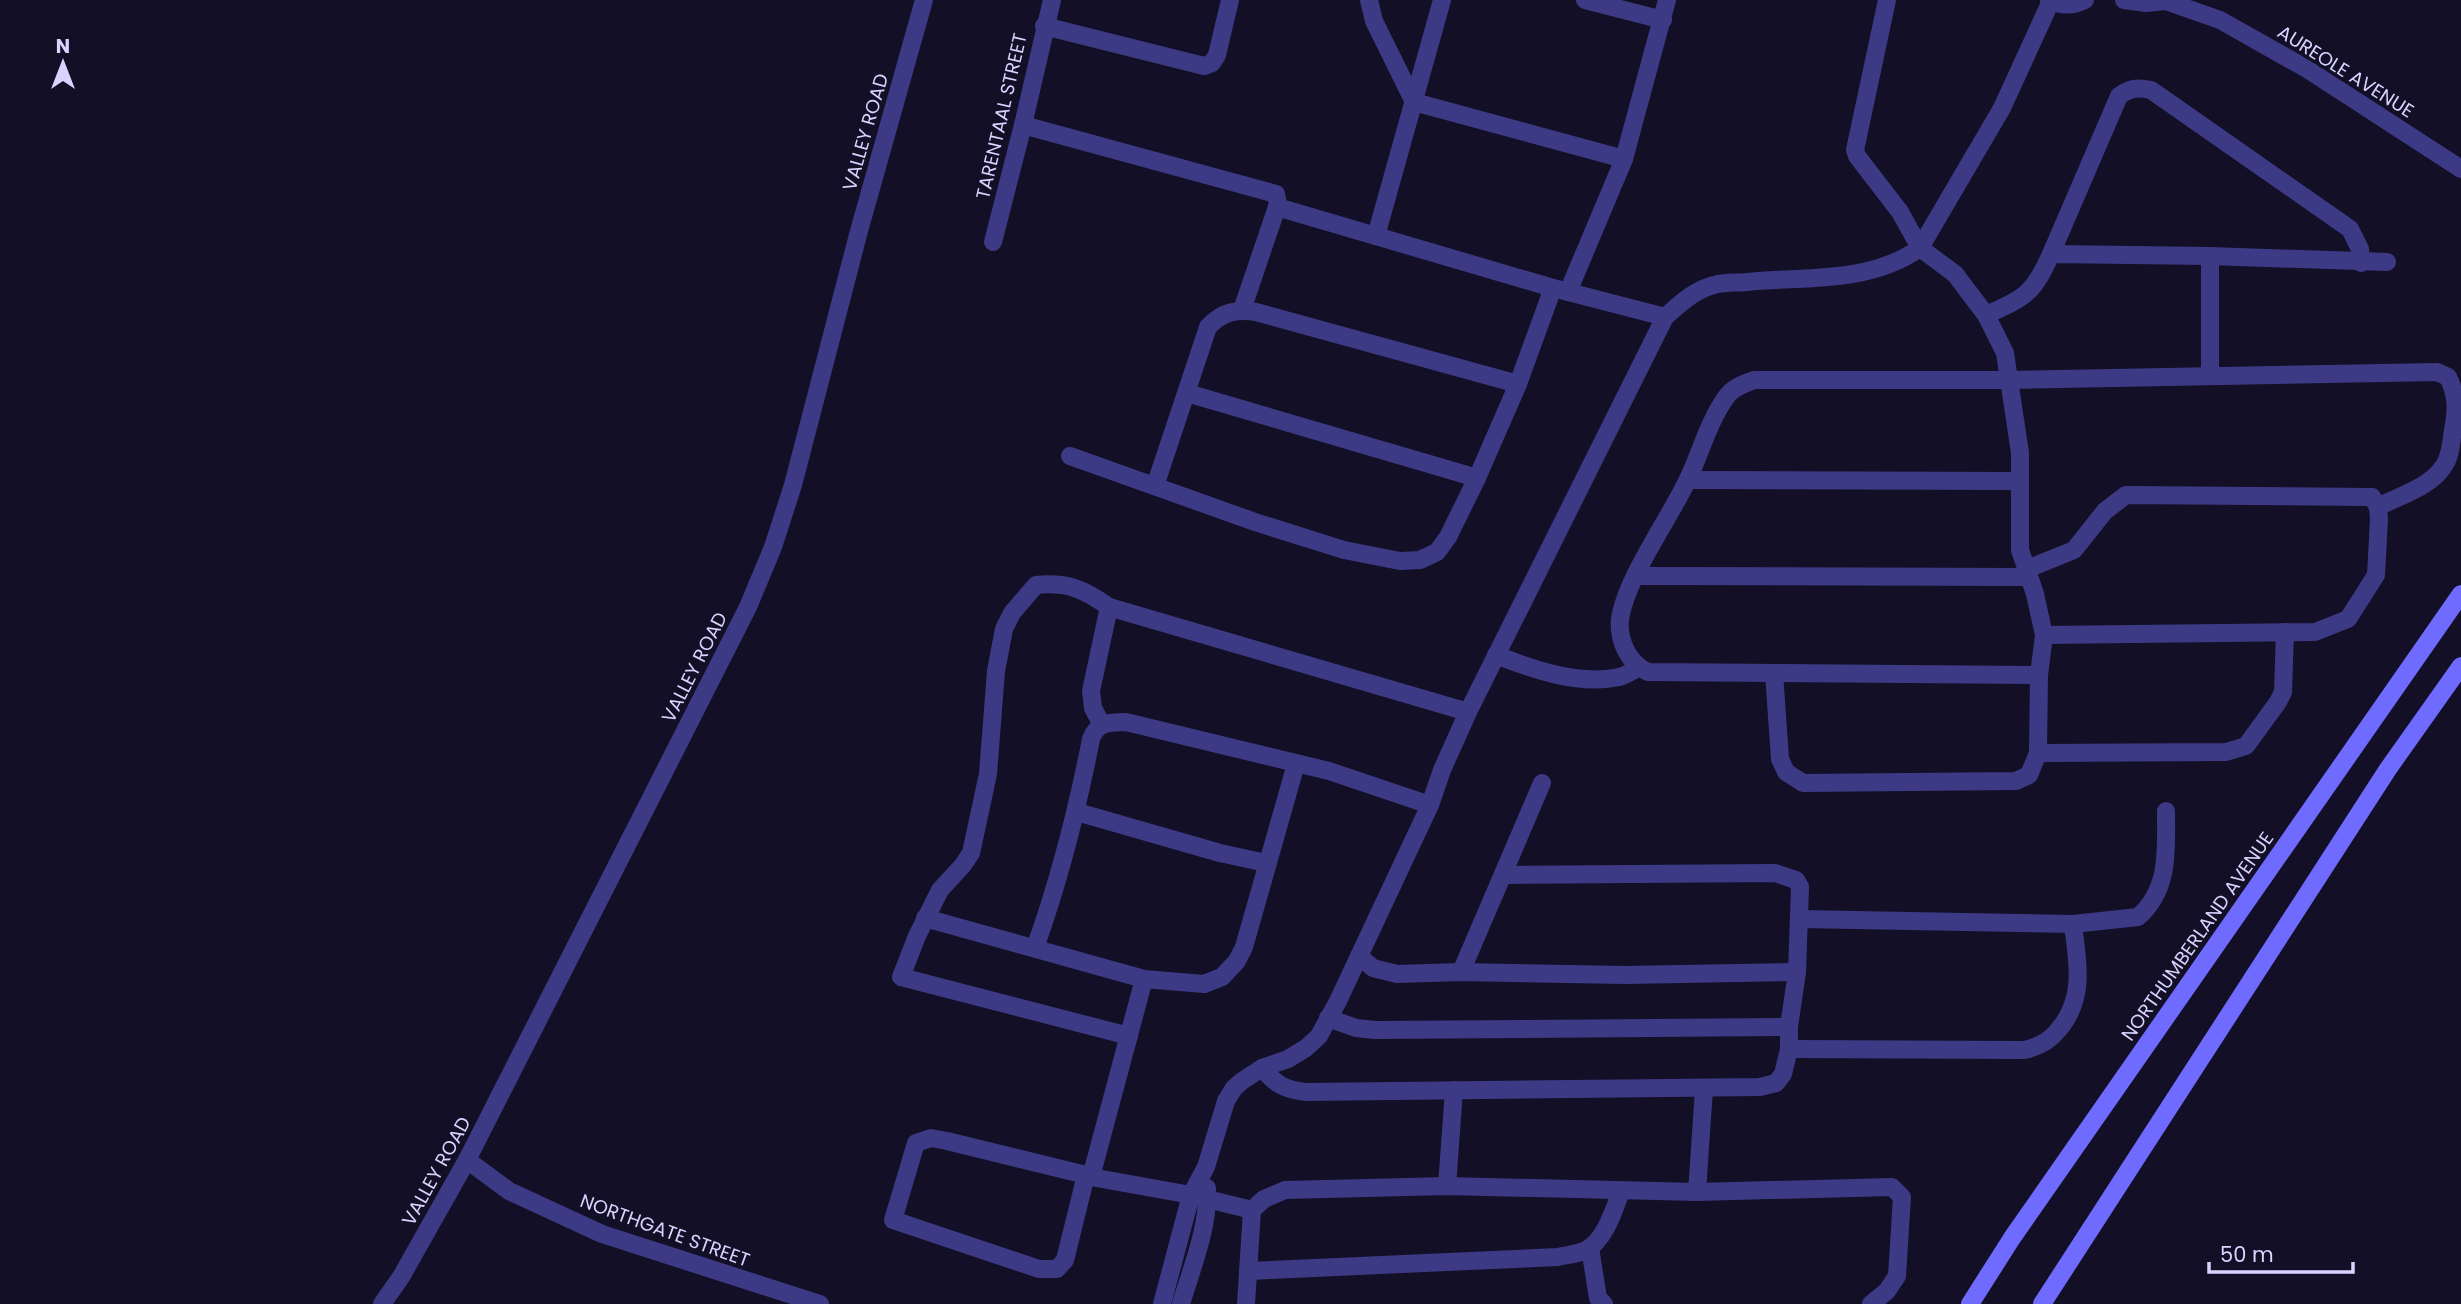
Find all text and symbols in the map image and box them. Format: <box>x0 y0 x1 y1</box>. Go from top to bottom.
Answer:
street label: AUREOLE AVENUE <box>2272 19 2419 124</box>
north arrow <box>28 28 98 98</box>
street label: TARENTAAL STREET <box>969 30 1034 202</box>
text: N <box>56 33 70 60</box>
street label: VALLEY ROAD <box>836 70 895 194</box>
street label: VALLEY ROAD <box>655 607 734 727</box>
street label: NORTHUMBERLAND AVENUE <box>2115 826 2280 1046</box>
street label: VALLEY ROAD <box>395 1112 478 1231</box>
street label: NORTHGATE STREET <box>576 1187 753 1274</box>
scale bar <box>2209 1230 2352 1274</box>
text: 50 m <box>2220 1240 2274 1269</box>

